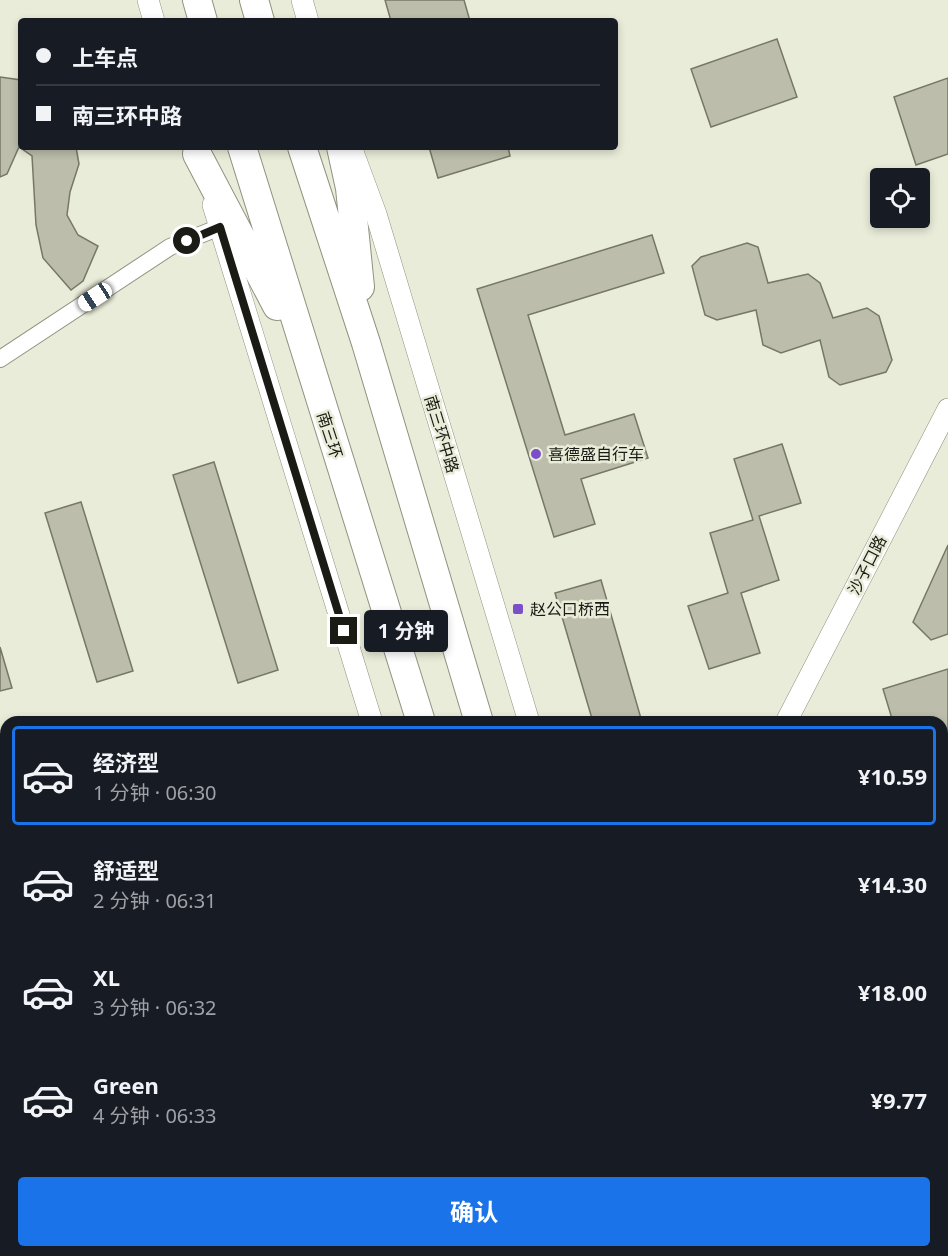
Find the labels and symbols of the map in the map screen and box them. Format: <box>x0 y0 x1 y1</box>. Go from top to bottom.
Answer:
route start <box>173 227 200 254</box>
car <box>75 280 115 314</box>
street label: 南三环中路 <box>420 393 464 475</box>
street label: 南三环 <box>312 409 348 461</box>
place label: 喜德盛自行车 <box>548 443 644 465</box>
marker: 喜德盛自行车 <box>529 447 543 461</box>
street label: 沙子口路 <box>843 531 891 599</box>
place label: 赵公口桥西 <box>530 598 610 620</box>
marker: 赵公口桥西 <box>511 602 525 616</box>
callout: 1 分钟 <box>365 610 449 652</box>
route end <box>330 617 357 644</box>

